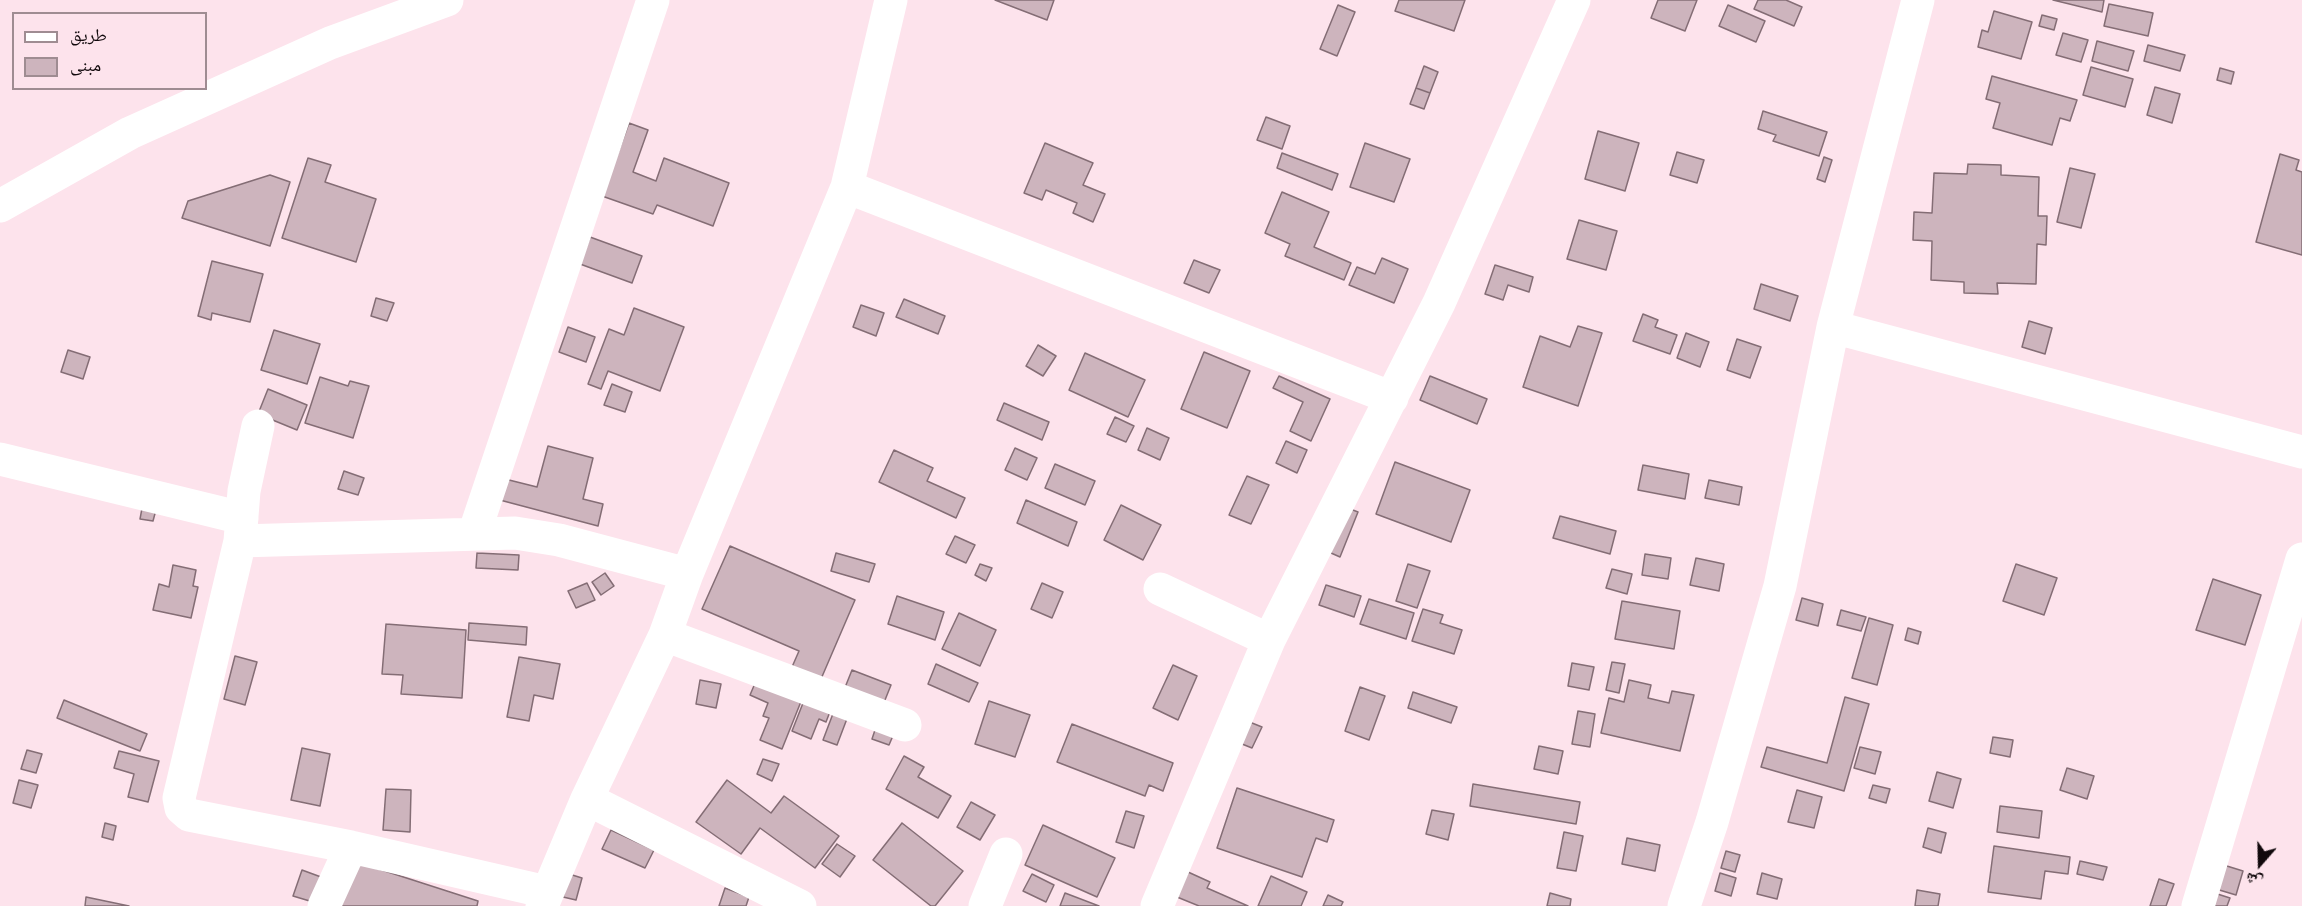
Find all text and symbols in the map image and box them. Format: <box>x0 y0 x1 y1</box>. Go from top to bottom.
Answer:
legend <box>12 12 207 90</box>
text: طريق <box>70 23 107 45</box>
text: مبنى <box>70 53 101 75</box>
north arrow <box>2230 834 2290 894</box>
text: ش <box>2242 870 2265 893</box>

